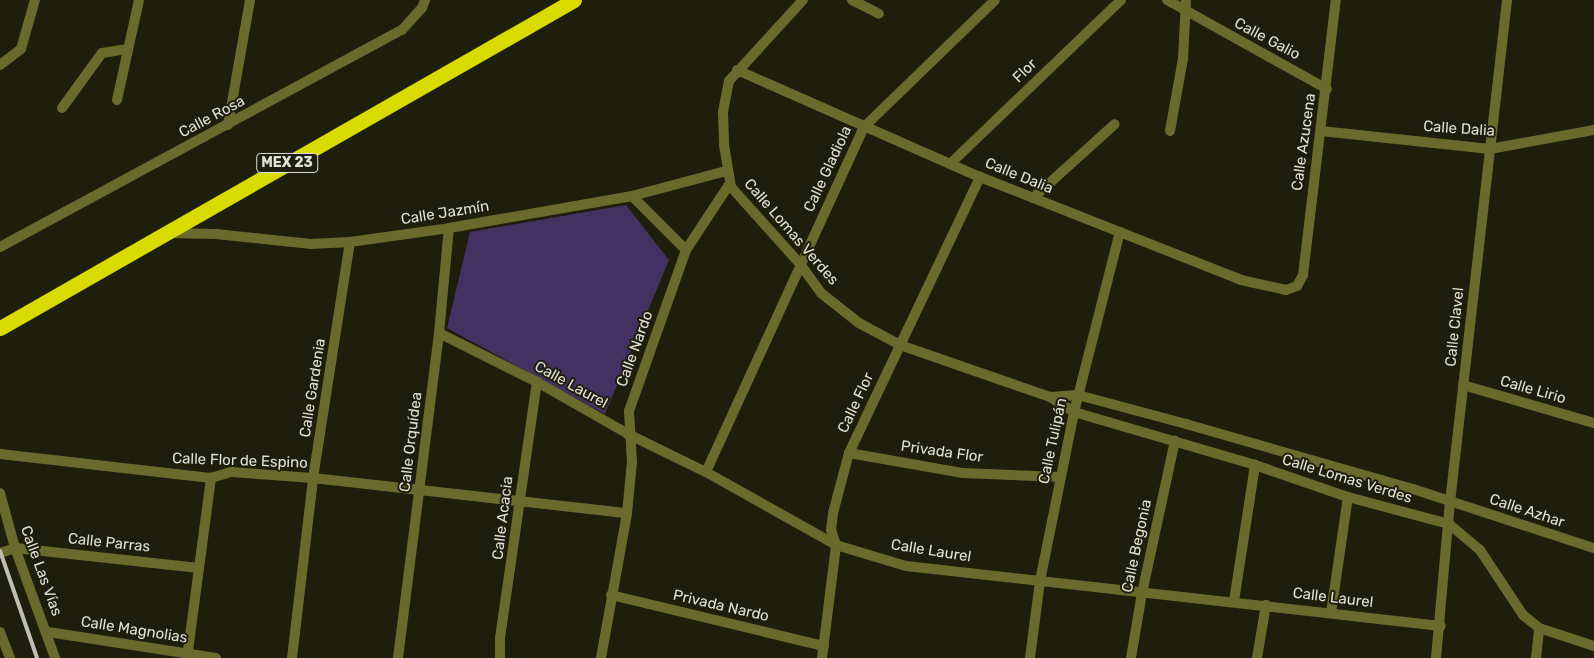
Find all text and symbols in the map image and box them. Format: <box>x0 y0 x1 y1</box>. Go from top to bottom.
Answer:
street label: Calle Galio <box>1231 14 1303 64</box>
street label: Flor <box>1009 55 1041 87</box>
street label: Calle Rosa <box>176 92 248 142</box>
street label: Calle Azucena <box>1288 92 1320 192</box>
street label: Calle Dalia <box>1423 118 1495 140</box>
street label: Calle Gladiola <box>800 123 856 215</box>
road number: MEX 23 <box>256 152 318 174</box>
street label: Calle Dalia <box>982 154 1056 198</box>
street label: Calle Lomas Verdes <box>740 175 842 289</box>
street label: Calle Jazmín <box>400 197 490 229</box>
street label: Calle Clavel <box>1442 287 1468 367</box>
street label: Calle Nardo <box>613 309 657 389</box>
street label: Calle Gardenia <box>296 337 330 439</box>
street label: Calle Laurel <box>531 357 611 413</box>
street label: Calle Flor <box>834 370 878 436</box>
street label: Calle Lirio <box>1498 372 1568 408</box>
street label: Calle Orquídea <box>396 391 426 493</box>
street label: Calle Tulipán <box>1035 396 1071 486</box>
street label: Privada Flor <box>900 437 984 467</box>
street label: Calle Flor de Espino <box>172 450 308 472</box>
street label: Calle Lomas Verdes <box>1280 451 1414 507</box>
street label: Calle Acacia <box>489 475 517 561</box>
street label: Calle Azhar <box>1487 490 1567 532</box>
street label: Calle Begonia <box>1118 498 1156 594</box>
street label: Calle Las Vías <box>16 523 66 619</box>
street label: Calle Parras <box>67 530 151 556</box>
street label: Calle Laurel <box>890 536 972 566</box>
street label: Calle Laurel <box>1292 584 1374 612</box>
street label: Privada Nardo <box>671 586 771 626</box>
street label: Calle Magnolias <box>79 613 189 647</box>

